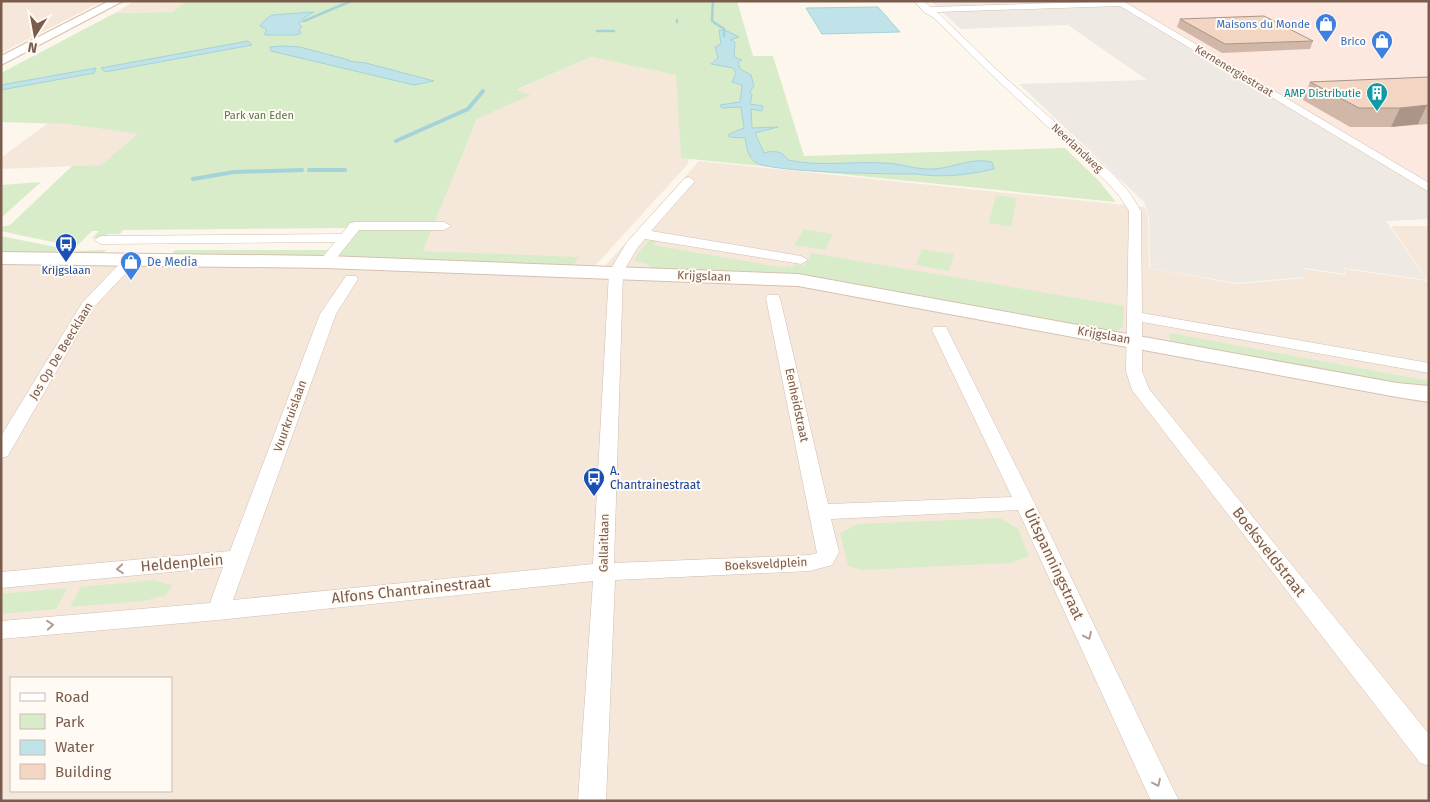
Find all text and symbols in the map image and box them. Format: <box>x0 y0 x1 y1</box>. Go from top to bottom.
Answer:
north arrow <box>10 10 60 60</box>
shop icon: Maisons du Monde <box>1314 12 1338 43</box>
place label: Maisons du Monde <box>1216 18 1310 31</box>
shop icon: Brico <box>1370 29 1394 60</box>
place label: Brico <box>1341 35 1366 48</box>
text: N <box>26 38 39 57</box>
street label: Kernenergiestraat <box>1192 42 1276 100</box>
building icon: AMP Distributie <box>1365 81 1389 112</box>
place label: AMP Distributie <box>1284 87 1361 100</box>
park label: Park van Eden <box>224 109 294 122</box>
street label: Neerlandweg <box>1049 121 1106 175</box>
bus stop icon: Krijgslaan <box>54 232 78 263</box>
shop icon: De Media <box>119 250 143 281</box>
place label: De Media <box>147 255 197 269</box>
place label: Krijgslaan <box>41 264 91 277</box>
street label: Krijgslaan <box>677 268 731 284</box>
street label: Jos Op De Beecklaan <box>26 300 96 402</box>
street label: Krijgslaan <box>1076 323 1132 347</box>
street label: Eenheidstraat <box>782 367 812 444</box>
street label: Vuurkruislaan <box>271 378 309 454</box>
place label: A. Chantrainestraat <box>610 464 701 492</box>
bus stop icon: A. Chantrainestraat <box>582 466 606 497</box>
street label: Boeksveldstraat <box>1228 504 1310 601</box>
street label: Uitspanningstraat <box>1020 505 1088 623</box>
street label: Gallaitlaan <box>596 514 612 572</box>
street label: Heldenplein <box>140 550 224 576</box>
street label: Boeksveldplein <box>724 555 808 573</box>
one-way arrow <box>116 563 124 574</box>
street label: Alfons Chantrainestraat <box>331 573 492 607</box>
one-way arrow <box>46 620 54 631</box>
one-way arrow <box>1082 631 1092 640</box>
legend <box>10 677 172 792</box>
text: Road <box>55 688 90 706</box>
text: Park <box>55 713 85 731</box>
text: Water <box>55 738 94 756</box>
text: Building <box>55 763 111 781</box>
one-way arrow <box>1150 778 1161 787</box>

